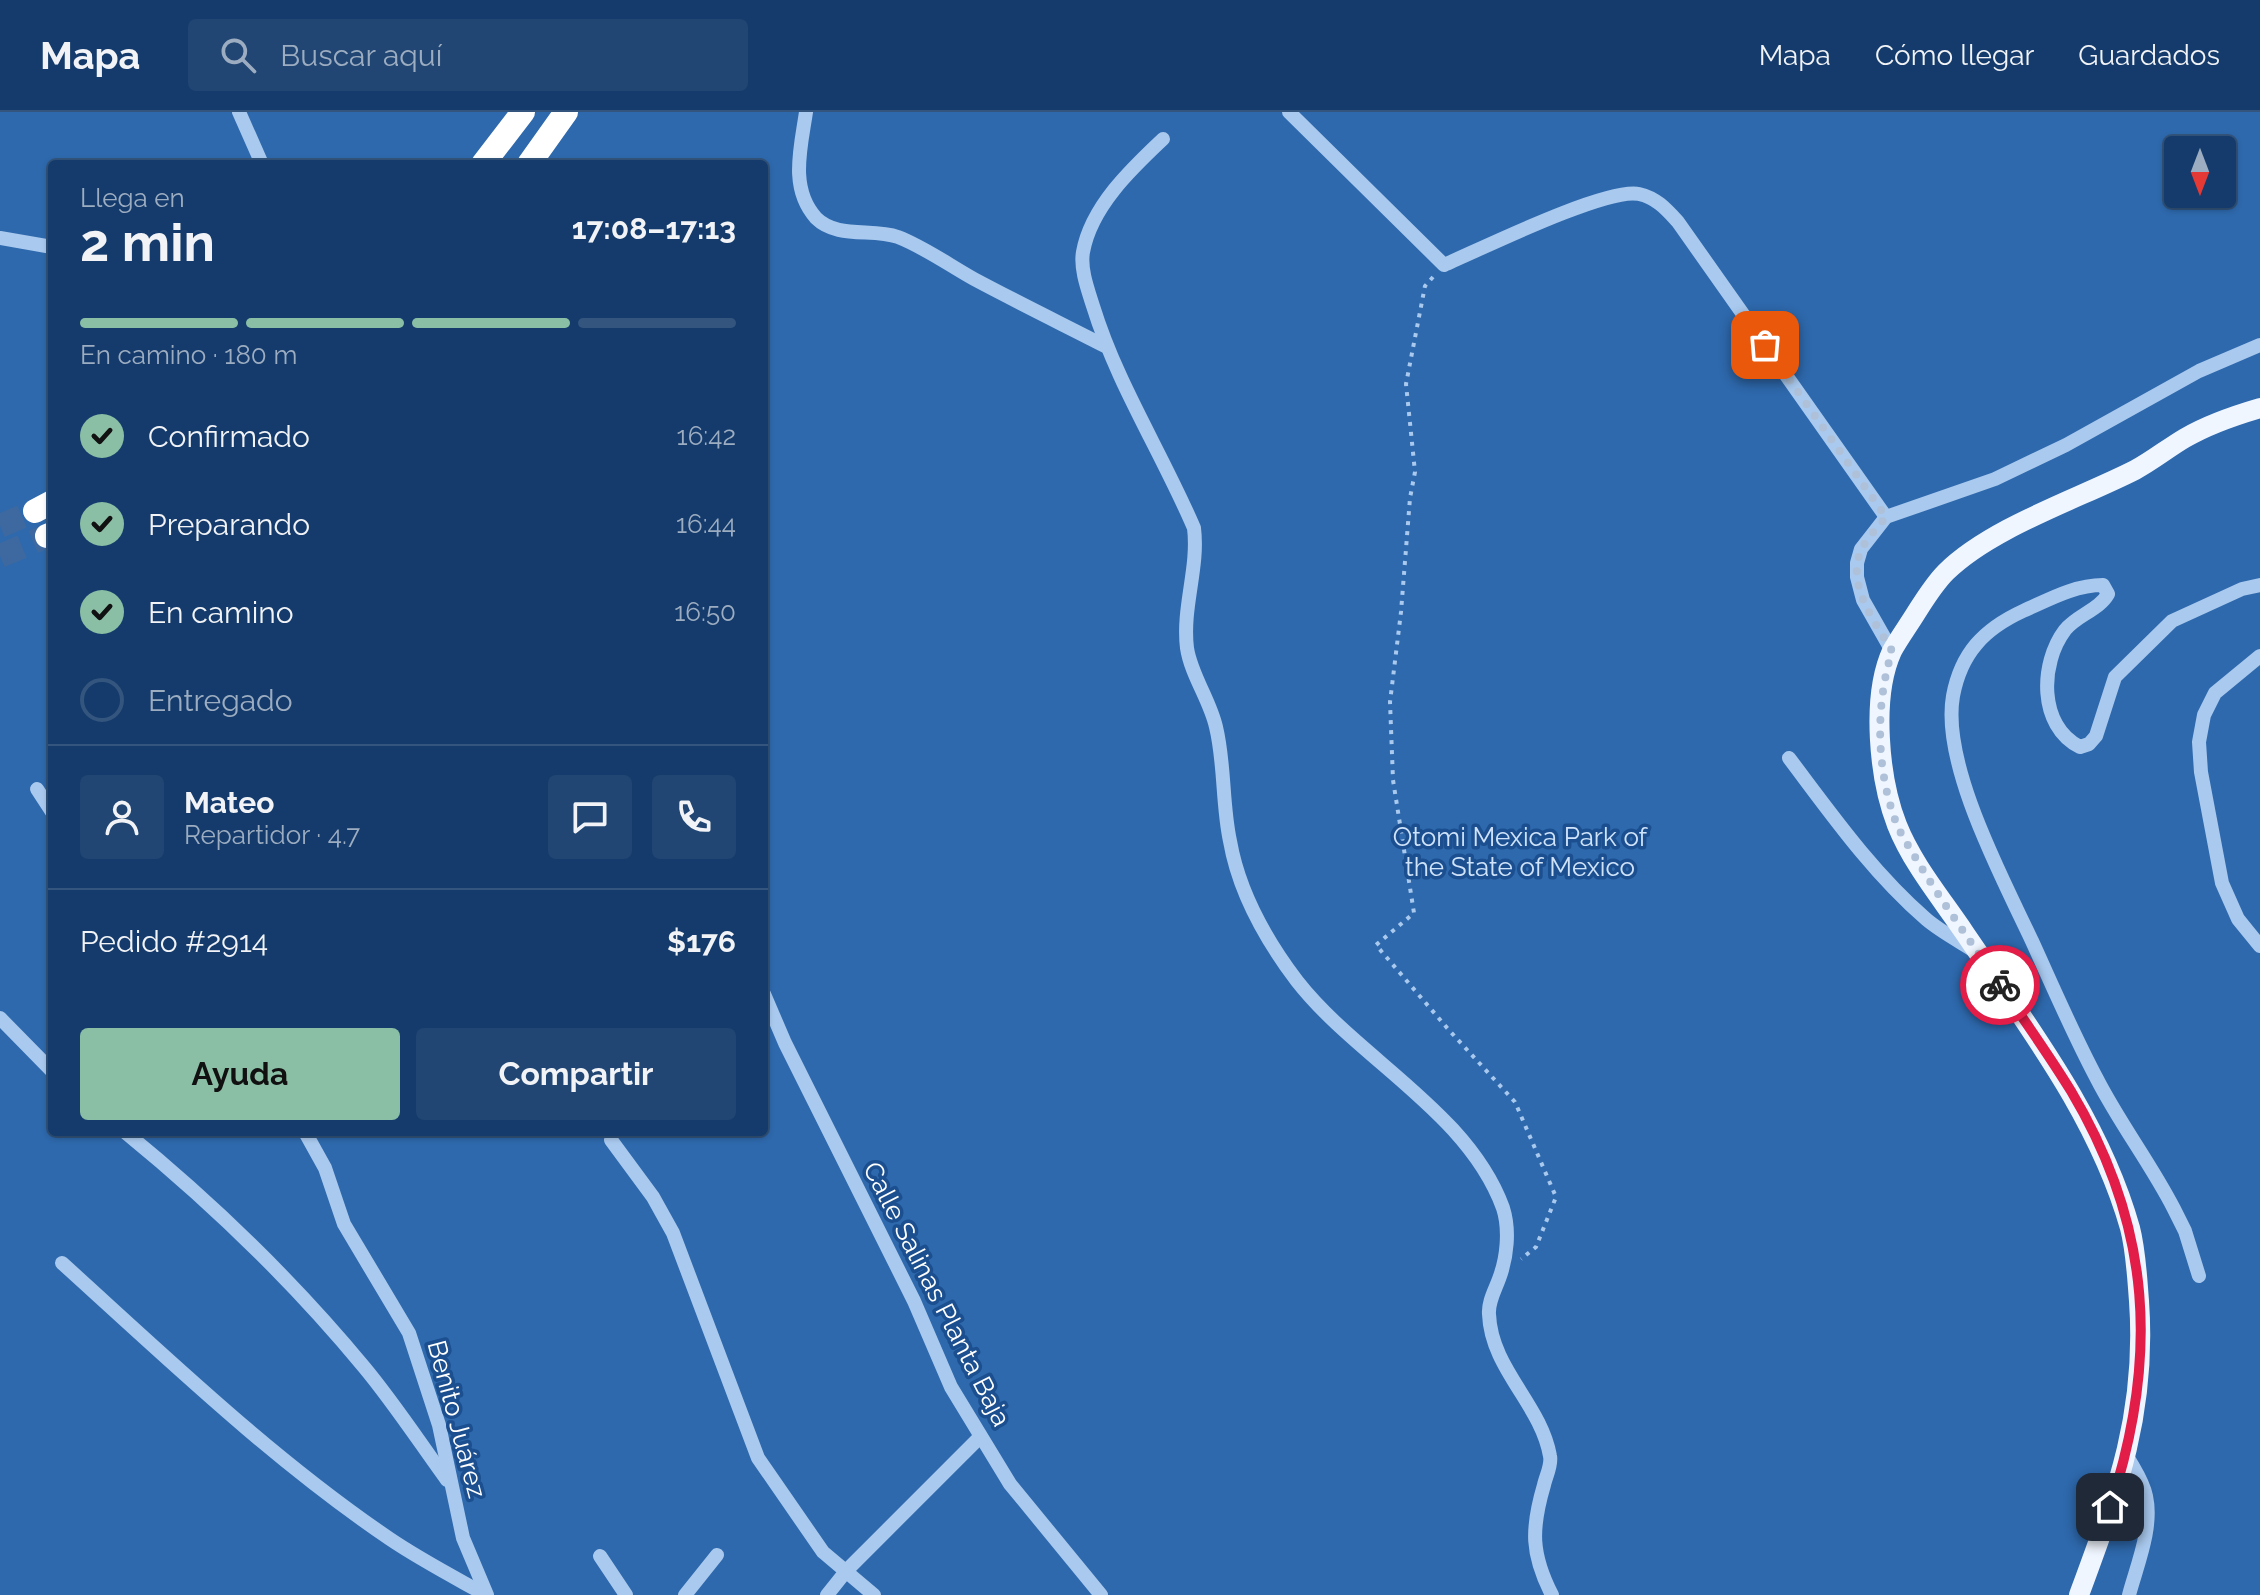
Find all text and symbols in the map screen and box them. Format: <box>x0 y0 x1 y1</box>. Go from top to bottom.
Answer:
search box <box>188 19 748 91</box>
text: Mapa <box>40 33 140 78</box>
icon: search <box>216 33 260 77</box>
text: Buscar aquí <box>280 38 442 73</box>
text: Mapa <box>1759 39 1831 72</box>
text: Cómo llegar <box>1875 39 2034 72</box>
text: Guardados <box>2078 39 2220 72</box>
north arrow <box>2164 136 2236 208</box>
map controls <box>2164 136 2236 208</box>
text: Llega en <box>80 183 185 213</box>
text: 17:08–17:13 <box>572 211 736 246</box>
text: 2 min <box>80 212 215 273</box>
pin <box>1731 311 1799 379</box>
icon: bag <box>1743 323 1787 367</box>
text: En camino · 180 m <box>80 340 297 370</box>
icon: check <box>80 414 124 458</box>
text: Confirmado <box>148 419 310 454</box>
text: 16:42 <box>677 421 736 451</box>
icon: check <box>80 502 124 546</box>
text: Preparando <box>148 507 310 542</box>
text: 16:44 <box>676 509 736 539</box>
icon: check <box>80 590 124 634</box>
text: En camino <box>148 595 294 630</box>
text: 16:50 <box>674 597 736 627</box>
text: Entregado <box>148 683 293 718</box>
button: person <box>80 775 164 859</box>
button: chat <box>548 775 632 859</box>
button: phone <box>652 775 736 859</box>
text: Mateo <box>184 785 274 820</box>
text: Repartidor · 4.7 <box>184 820 360 850</box>
park label: Otomi Mexica Park of the State of Mexico <box>1393 822 1649 882</box>
text: Pedido #2914 <box>80 924 268 959</box>
text: $176 <box>667 924 736 959</box>
courier <box>1960 945 2040 1025</box>
icon: bike <box>1978 963 2022 1007</box>
button: Ayuda <box>80 1028 400 1120</box>
button: Compartir <box>416 1028 736 1120</box>
street label: Calle Salinas Planta Baja <box>857 1157 1017 1431</box>
street label: Benito Juárez <box>422 1337 492 1501</box>
pin <box>2076 1473 2144 1541</box>
icon: home <box>2088 1485 2132 1529</box>

